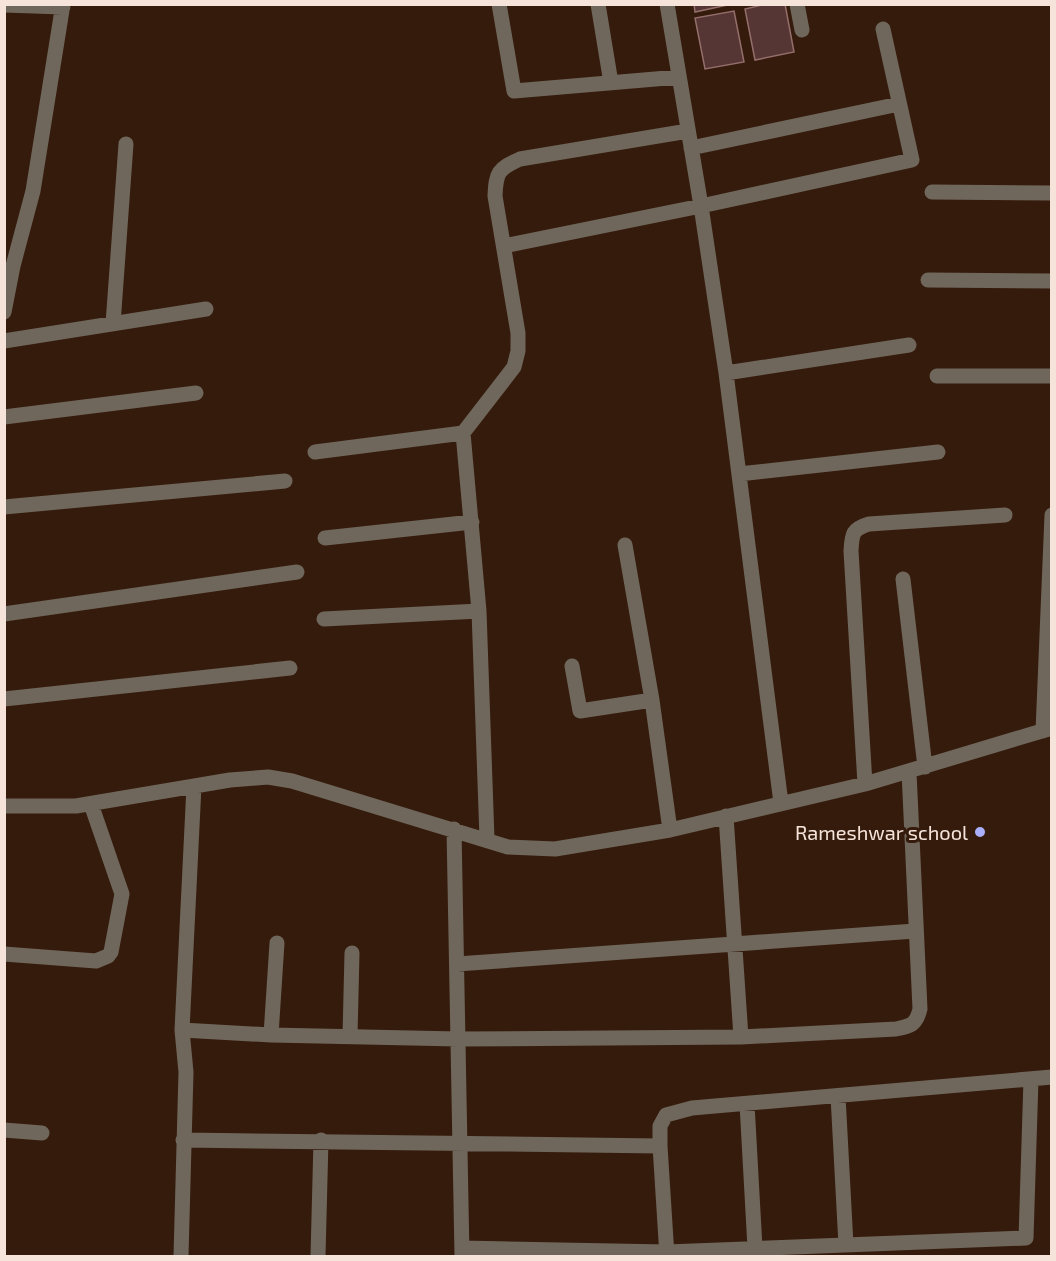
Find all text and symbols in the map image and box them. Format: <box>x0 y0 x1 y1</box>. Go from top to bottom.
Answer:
place label: Rameshwar school <box>795 820 968 844</box>
marker: Rameshwar school <box>973 825 987 839</box>

